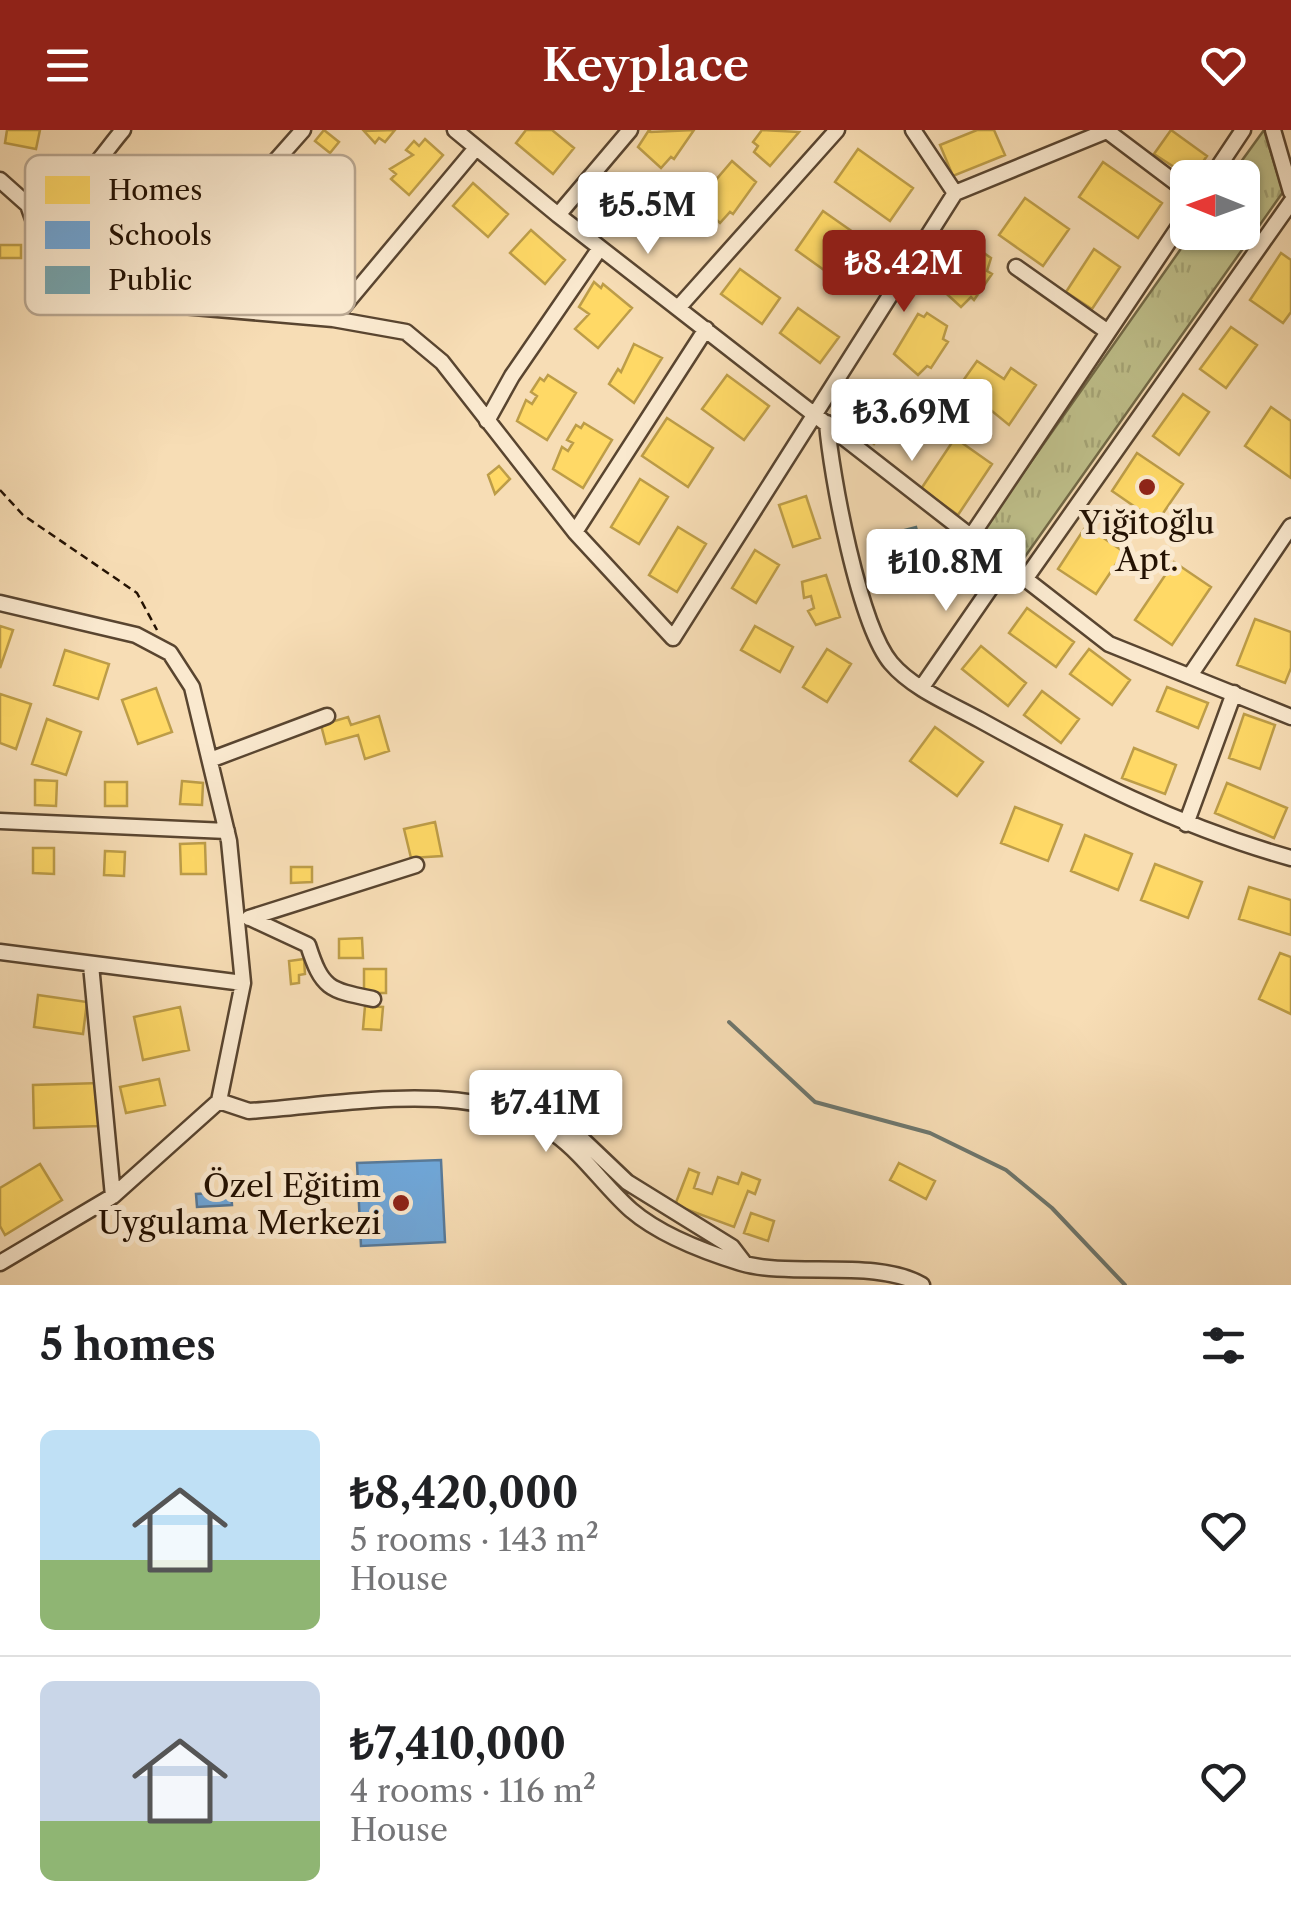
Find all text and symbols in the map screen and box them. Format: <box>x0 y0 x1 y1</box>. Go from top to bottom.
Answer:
text: Keyplace <box>542 37 749 93</box>
icon: menu <box>40 38 95 93</box>
icon: heart <box>1196 38 1251 93</box>
legend <box>25 155 355 315</box>
north arrow <box>1170 160 1260 250</box>
map controls <box>1170 160 1260 250</box>
pin: ₺5.5M <box>578 172 718 257</box>
text: Homes <box>108 173 202 207</box>
text: ₺5.5M <box>600 185 696 224</box>
text: Schools <box>108 218 212 252</box>
pin: ₺8.42M <box>823 230 985 315</box>
text: ₺8.42M <box>845 243 963 282</box>
text: Public <box>108 263 192 297</box>
pin: ₺3.69M <box>831 379 993 464</box>
text: ₺3.69M <box>853 392 971 431</box>
marker: Yiğitoğlu Apt. <box>1136 476 1158 498</box>
place label: Yiğitoğlu Apt. <box>1078 503 1215 579</box>
pin: ₺10.8M <box>865 529 1027 614</box>
text: ₺10.8M <box>889 542 1003 581</box>
pin: ₺7.41M <box>465 1070 627 1155</box>
text: ₺7.41M <box>491 1083 601 1122</box>
place label: Özel Eğitim Uygulama Merkezi <box>98 1166 381 1242</box>
marker: Özel Eğitim Uygulama Merkezi <box>390 1192 412 1214</box>
icon: filters <box>1196 1318 1251 1373</box>
text: 5 homes <box>40 1319 216 1371</box>
text: ₺8,420,000 <box>350 1467 579 1519</box>
icon: home <box>120 1470 240 1590</box>
icon: heart <box>1196 1503 1251 1558</box>
text: 5 rooms · 143 m² <box>350 1520 599 1559</box>
text: House <box>350 1559 448 1598</box>
text: ₺7,410,000 <box>350 1718 566 1770</box>
icon: home <box>120 1721 240 1841</box>
icon: heart <box>1196 1754 1251 1809</box>
text: 4 rooms · 116 m² <box>350 1771 596 1810</box>
text: House <box>350 1810 448 1849</box>

